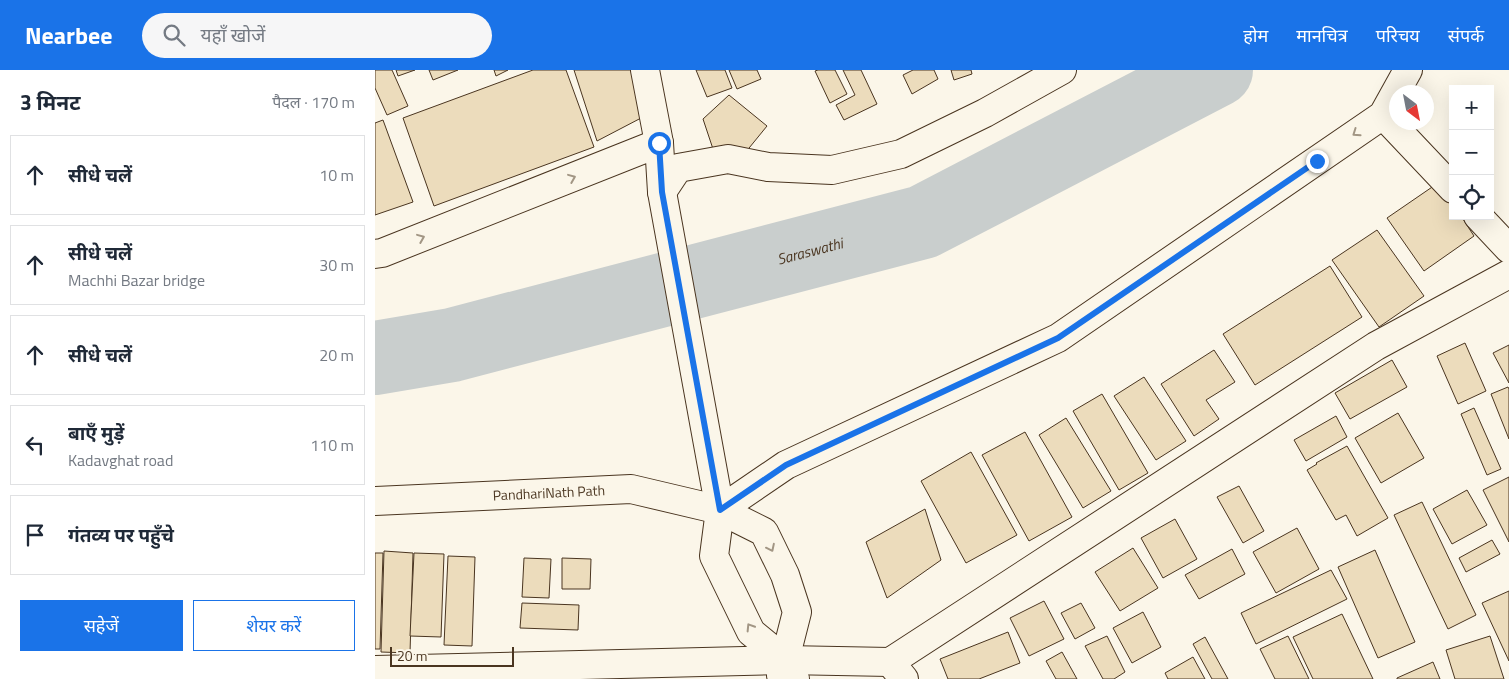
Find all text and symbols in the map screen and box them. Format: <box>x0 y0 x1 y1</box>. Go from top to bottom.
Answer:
search box <box>142 13 492 58</box>
text: Nearbee <box>25 17 112 53</box>
text: यहाँ खोजें <box>200 20 265 49</box>
icon: search <box>160 21 188 49</box>
text: होम <box>1243 22 1268 49</box>
text: मानचित्र <box>1296 22 1348 49</box>
text: परिचय <box>1376 22 1420 49</box>
text: संपर्क <box>1448 22 1484 49</box>
north arrow <box>1389 85 1434 130</box>
map controls <box>1449 85 1494 220</box>
button: + <box>1449 85 1494 130</box>
text: 3 मिनट <box>20 86 80 118</box>
text: पैदल · 170 m <box>272 90 355 114</box>
one-way arrow <box>1352 127 1362 136</box>
button: − <box>1449 130 1494 175</box>
route start <box>648 132 671 155</box>
route end <box>1306 150 1329 173</box>
text: सीधे चलें <box>68 160 132 189</box>
icon: ahead <box>21 161 49 189</box>
text: 10 m <box>319 163 354 187</box>
one-way arrow <box>567 173 576 184</box>
button: locate <box>1449 175 1494 220</box>
water label: Saraswathi <box>774 231 847 271</box>
one-way arrow <box>416 233 425 244</box>
text: सीधे चलें <box>68 238 132 267</box>
icon: ahead <box>21 251 49 279</box>
text: 30 m <box>319 253 354 277</box>
text: Machhi Bazar bridge <box>68 268 205 292</box>
text: सीधे चलें <box>68 340 132 369</box>
icon: ahead <box>21 341 49 369</box>
text: 20 m <box>319 343 354 367</box>
text: बाएँ मुड़ें <box>68 418 124 447</box>
icon: left <box>21 431 49 459</box>
text: 110 m <box>310 433 354 457</box>
text: Kadavghat road <box>68 448 173 472</box>
street label: PandhariNath Path <box>492 479 605 505</box>
text: गंतव्य पर पहुँचे <box>68 520 174 549</box>
icon: arrive <box>21 521 49 549</box>
one-way arrow <box>765 542 775 551</box>
button: सहेजें <box>20 600 183 651</box>
button: शेयर करें <box>193 600 355 651</box>
one-way arrow <box>746 623 756 632</box>
scale bar <box>390 644 514 667</box>
text: 20 m <box>397 645 427 666</box>

